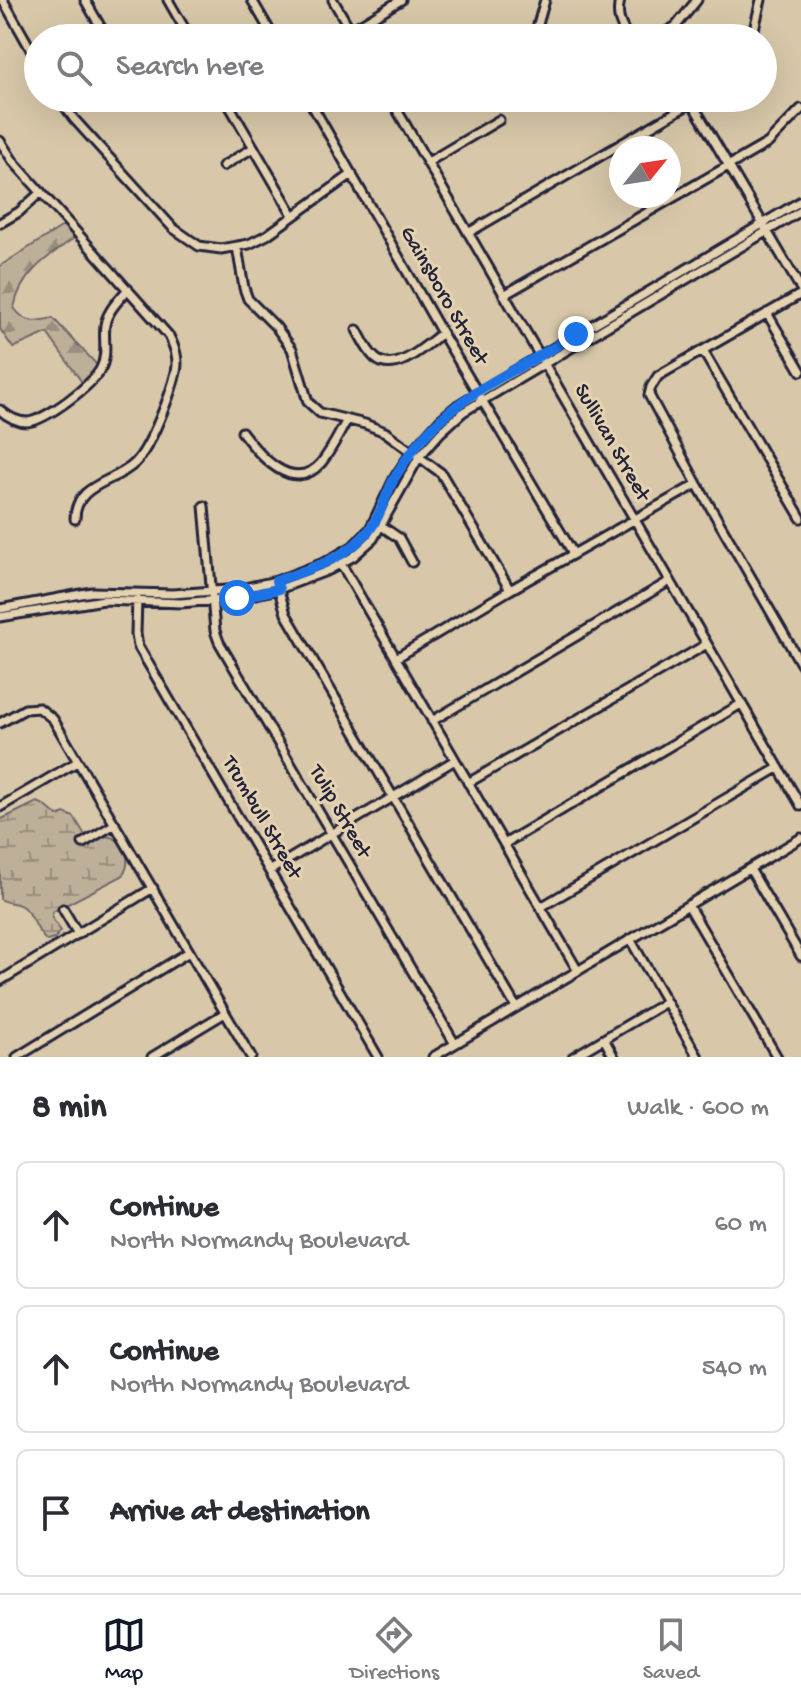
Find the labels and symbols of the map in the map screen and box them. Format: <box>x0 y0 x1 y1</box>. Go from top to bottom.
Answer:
north arrow <box>609 136 681 208</box>
street label: Gainsboro Street <box>393 222 494 372</box>
route end <box>558 316 594 352</box>
street label: Sullivan Street <box>567 380 656 508</box>
route start <box>219 580 255 616</box>
street label: Trumbull Street <box>214 750 308 886</box>
street label: Tulip Street <box>301 759 377 865</box>

